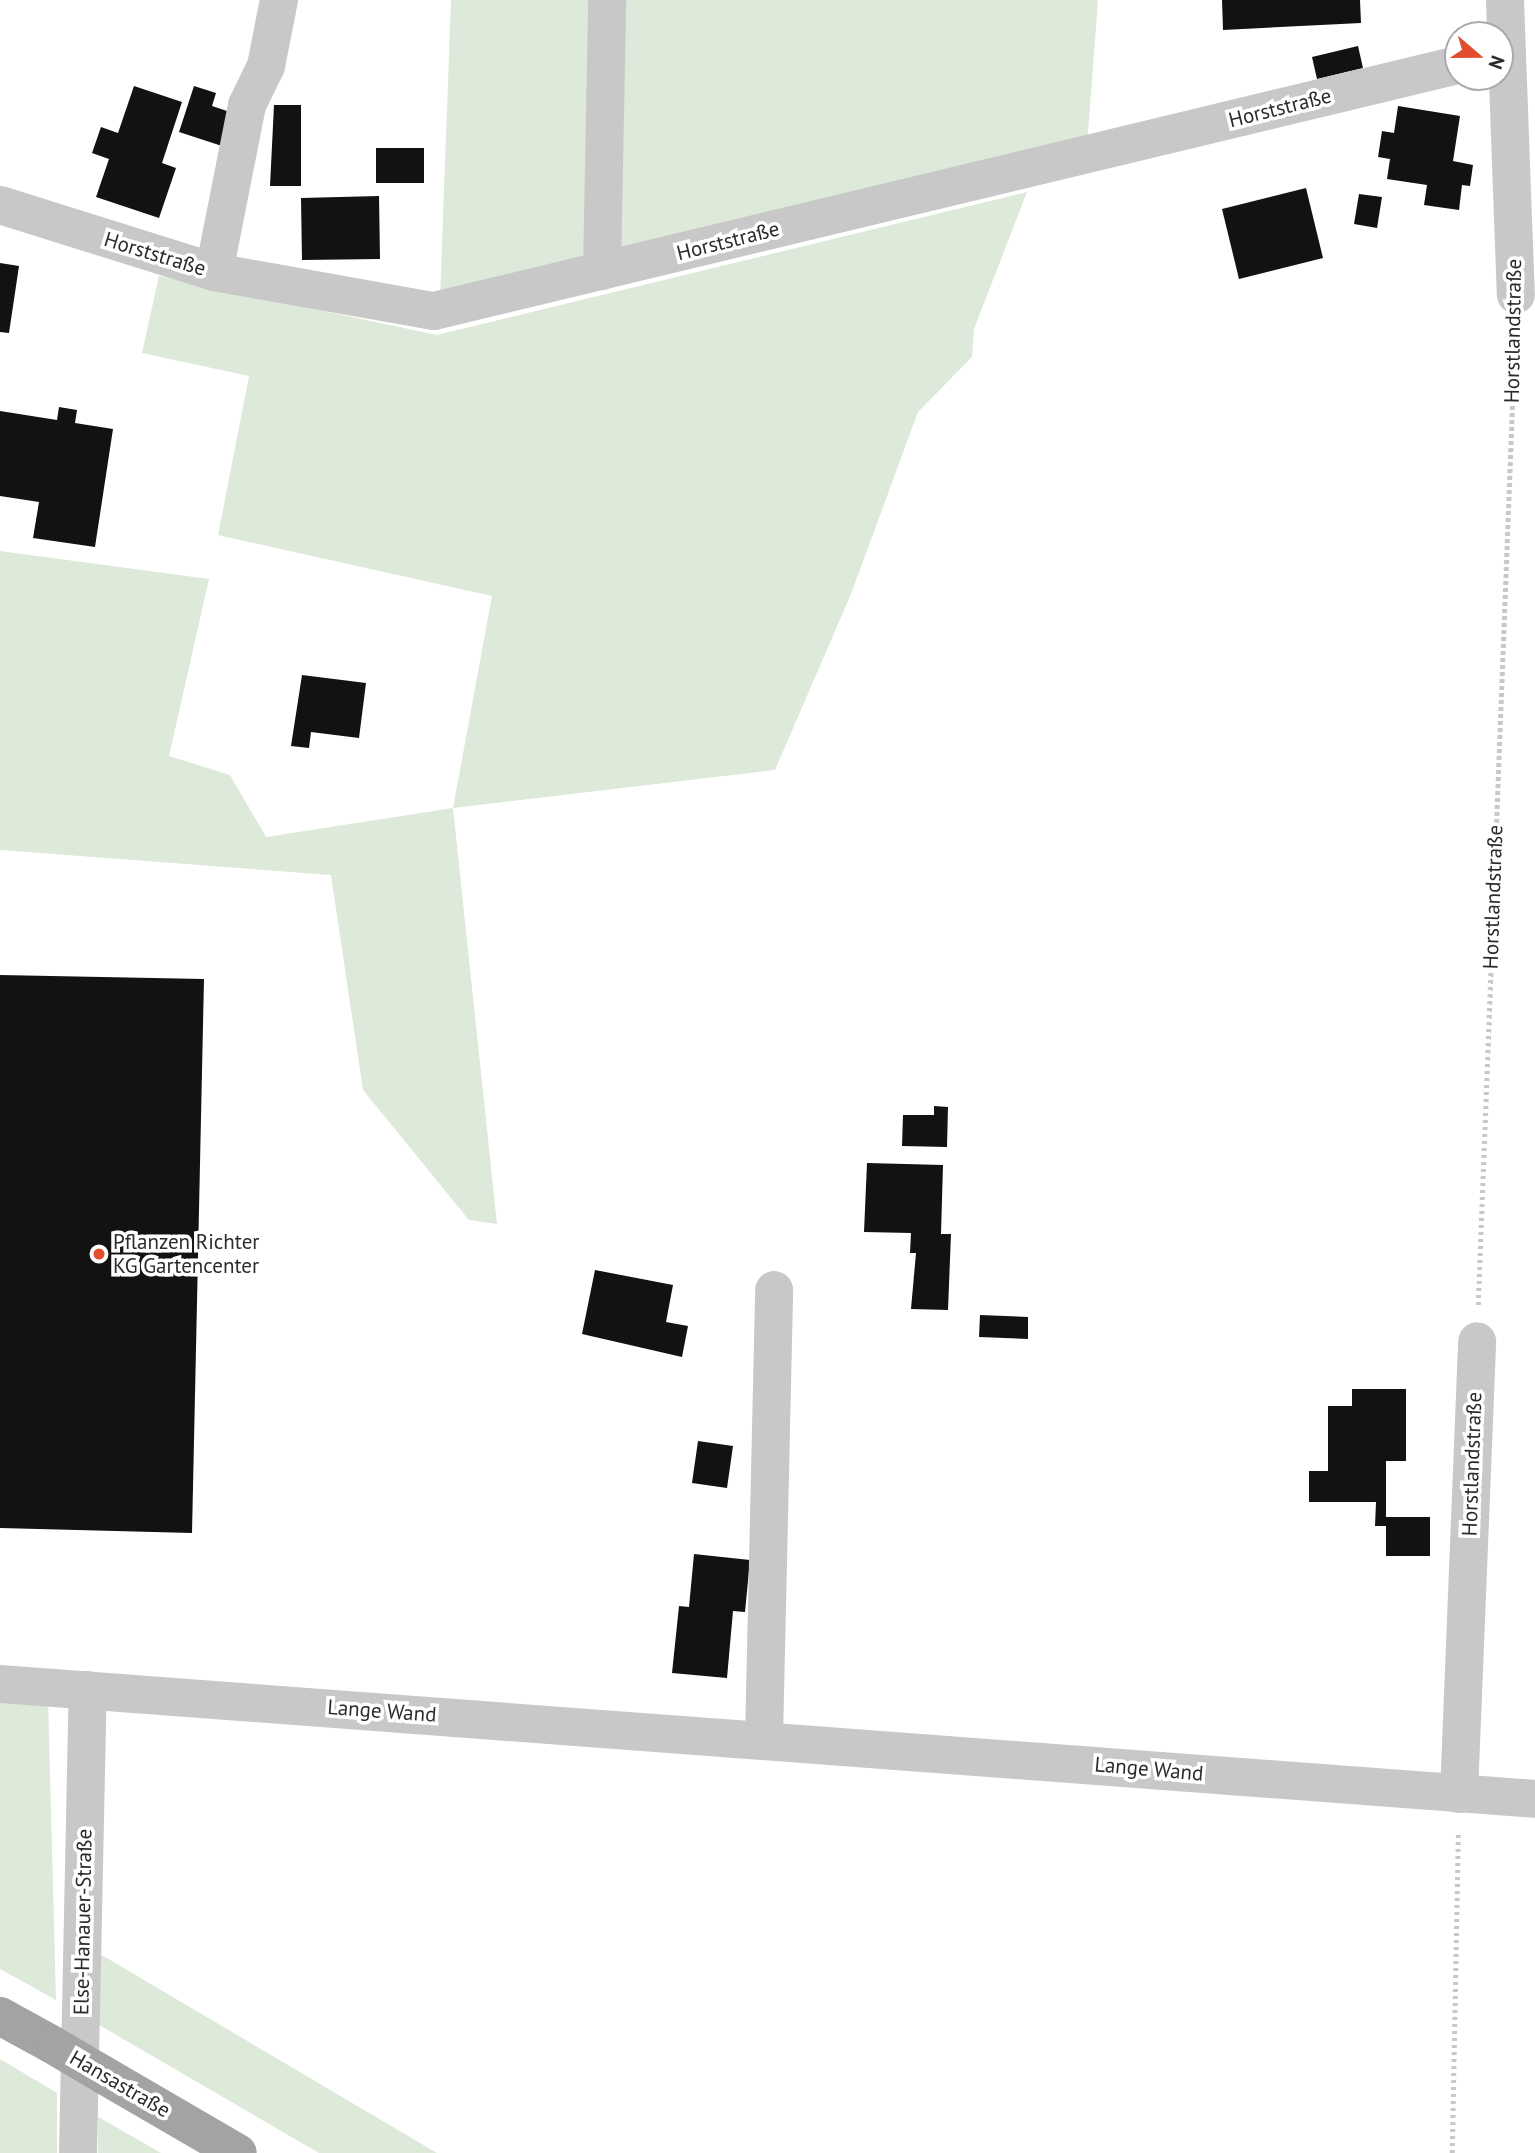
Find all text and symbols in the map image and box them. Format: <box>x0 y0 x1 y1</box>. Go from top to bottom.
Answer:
north arrow <box>1444 21 1514 91</box>
text: N <box>1483 53 1510 72</box>
street label: Horststraße <box>1226 83 1334 133</box>
street label: Horststraße <box>674 216 782 266</box>
street label: Horststraße <box>101 227 209 281</box>
street label: Horstlandstraße <box>1499 259 1527 403</box>
street label: Horstlandstraße <box>1478 824 1508 970</box>
place label: Pflanzen Richter KG Gartencenter <box>113 1229 259 1279</box>
marker: Pflanzen Richter KG Gartencenter <box>91 1246 107 1262</box>
street label: Horstlandstraße <box>1457 1391 1487 1537</box>
street label: Lange Wand <box>326 1695 438 1727</box>
street label: Lange Wand <box>1093 1752 1205 1786</box>
street label: Else-Hanauer-Straße <box>69 1829 97 2015</box>
street label: Hansastraße <box>65 2045 175 2123</box>

